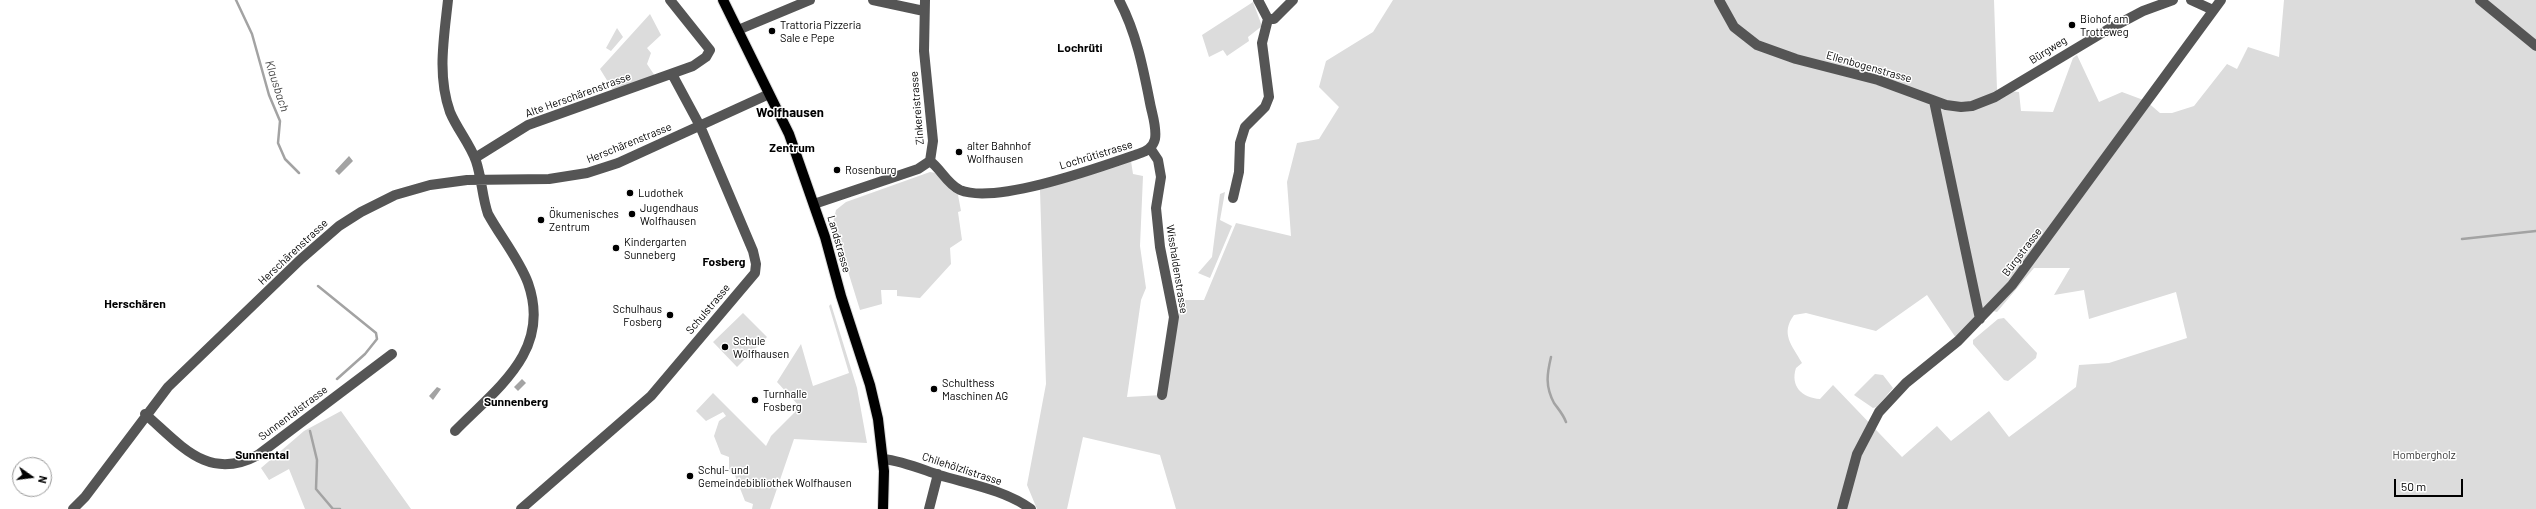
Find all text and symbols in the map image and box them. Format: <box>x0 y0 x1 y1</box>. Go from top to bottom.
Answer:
place label: Biohof am Trotteweg <box>2080 12 2129 38</box>
place label: Trattoria Pizzeria Sale e Pepe <box>780 18 861 44</box>
marker: Biohof am Trotteweg <box>2067 20 2077 30</box>
marker: Trattoria Pizzeria Sale e Pepe <box>767 26 777 36</box>
street label: Bürgweg <box>2027 33 2069 67</box>
district label: Lochrüti <box>1057 41 1103 55</box>
street label: Ellenbogenstrasse <box>1825 48 1913 86</box>
water label: Klausbach <box>262 59 292 113</box>
street label: Alte Herschärenstrasse <box>523 70 633 120</box>
street label: Zinkereistrasse <box>907 71 927 145</box>
district label: Wolfhausen <box>756 105 824 121</box>
street label: Herschärenstrasse <box>585 120 673 166</box>
street label: Lochrütistrasse <box>1058 138 1134 172</box>
place label: alter Bahnhof Wolfhausen <box>967 139 1031 165</box>
district label: Zentrum <box>769 141 815 155</box>
marker: alter Bahnhof Wolfhausen <box>954 147 964 157</box>
place label: Rosenburg <box>845 163 896 177</box>
marker: Rosenburg <box>832 165 842 175</box>
place label: Ludothek <box>638 186 683 200</box>
marker: Ludothek <box>625 188 635 198</box>
place label: Jugendhaus Wolfhausen <box>640 201 699 227</box>
place label: Ökumenisches Zentrum <box>549 207 619 233</box>
marker: Jugendhaus Wolfhausen <box>627 209 637 219</box>
street label: Landstrasse <box>825 214 853 274</box>
marker: Ökumenisches Zentrum <box>536 215 546 225</box>
street label: Herschärenstrasse <box>255 216 331 288</box>
street label: Wisshaldenstrasse <box>1163 224 1191 314</box>
street label: Bürgstrasse <box>1999 225 2045 279</box>
place label: Kindergarten Sunneberg <box>624 235 686 261</box>
marker: Kindergarten Sunneberg <box>611 243 621 253</box>
district label: Fosberg <box>702 255 746 269</box>
street label: Schulstrasse <box>683 281 733 337</box>
district label: Herschären <box>104 297 166 311</box>
place label: Schulhaus Fosberg <box>613 302 662 328</box>
marker: Schulhaus Fosberg <box>665 310 675 320</box>
place label: Schule Wolfhausen <box>733 334 789 360</box>
marker: Schule Wolfhausen <box>720 342 730 352</box>
place label: Schulthess Maschinen AG <box>942 376 1008 402</box>
street label: Sunnentalstrasse <box>256 383 330 443</box>
marker: Schulthess Maschinen AG <box>929 384 939 394</box>
place label: Turnhalle Fosberg <box>763 387 807 413</box>
district label: Sunnenberg <box>484 395 548 409</box>
marker: Turnhalle Fosberg <box>750 395 760 405</box>
district label: Sunnental <box>235 448 289 462</box>
park label: Hombergholz <box>2392 448 2456 462</box>
street label: Chilehölzlistrasse <box>920 450 1004 488</box>
north arrow <box>12 457 52 497</box>
place label: Schul- und Gemeindebibliothek Wolfhausen <box>698 463 852 489</box>
marker: Schul- und Gemeindebibliothek Wolfhausen <box>685 471 695 481</box>
scale bar <box>2396 471 2465 497</box>
text: N <box>36 475 50 485</box>
text: 50 m <box>2401 479 2426 493</box>

